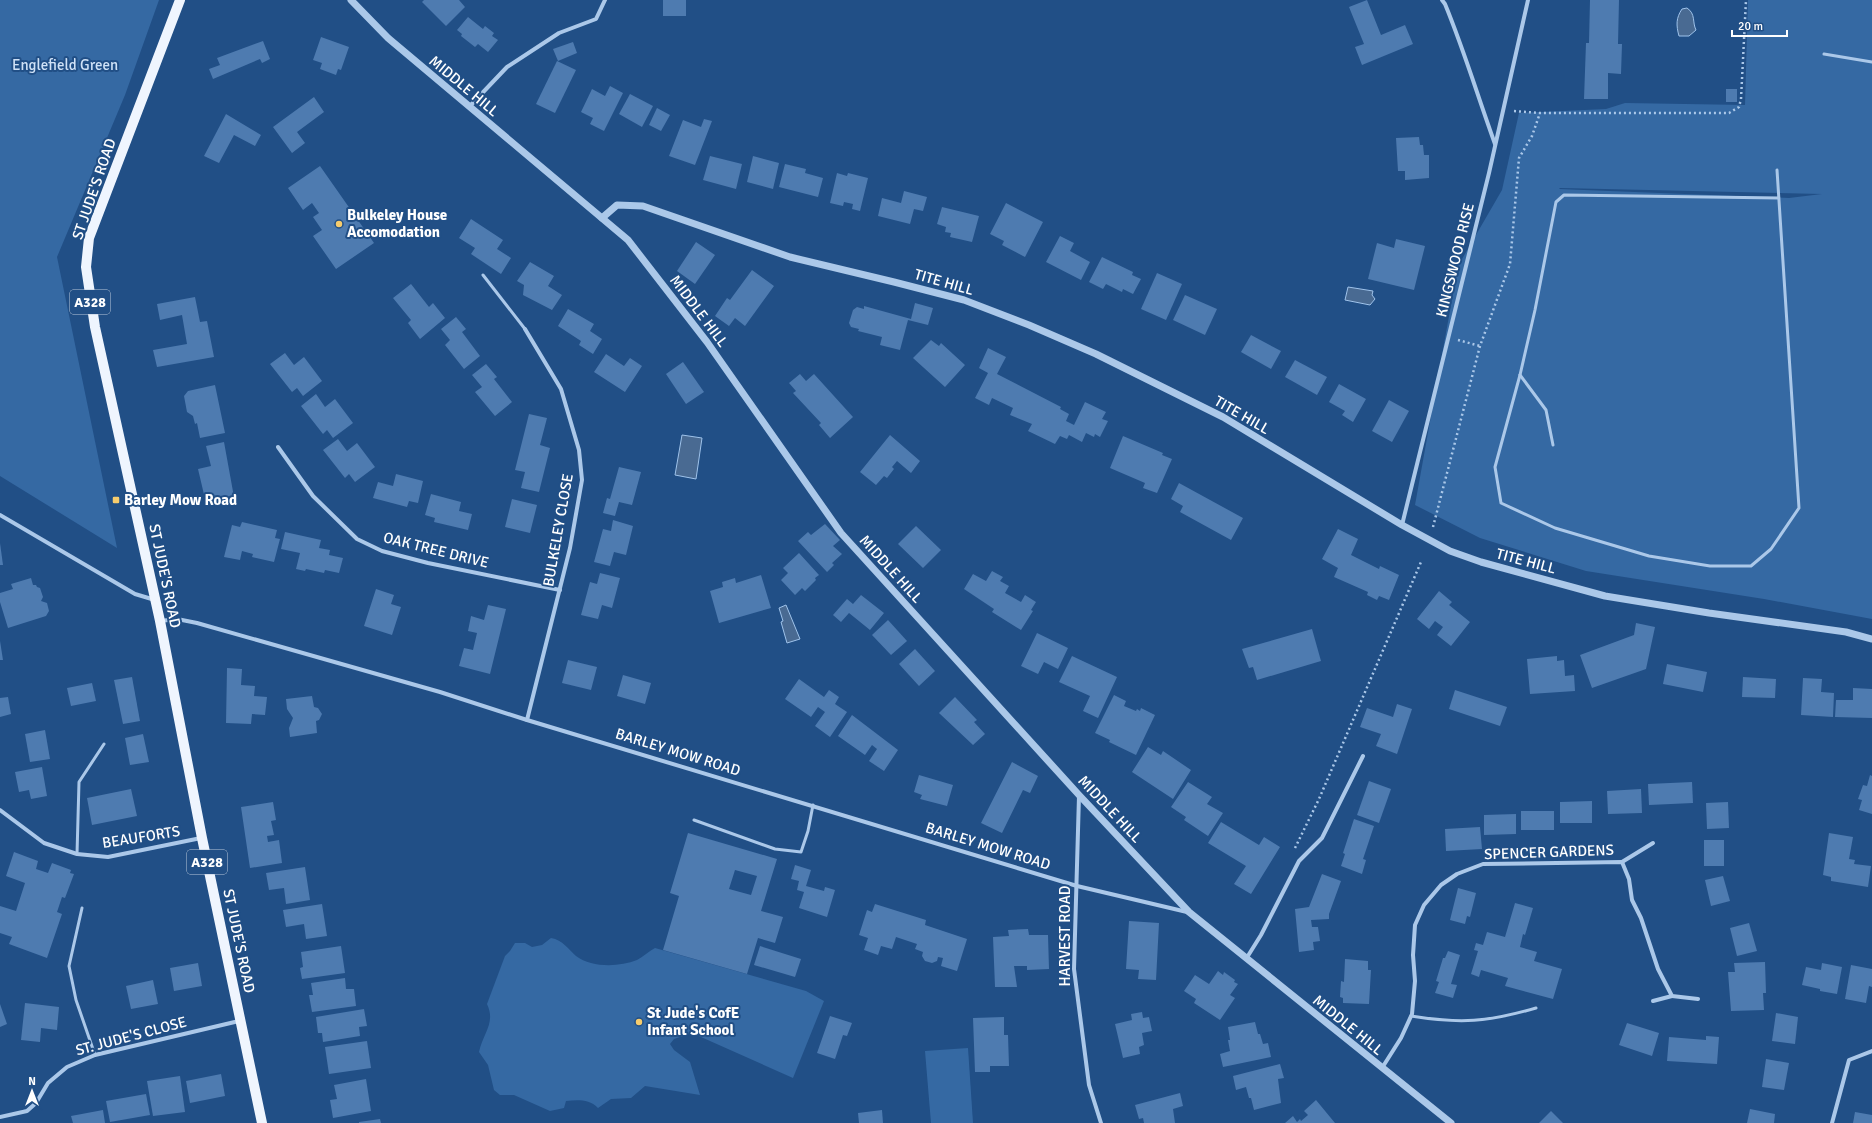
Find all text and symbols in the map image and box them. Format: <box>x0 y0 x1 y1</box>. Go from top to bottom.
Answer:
scale bar <box>1732 12 1787 38</box>
text: 20 m <box>1738 19 1763 34</box>
street label: MIDDLE HILL <box>426 52 503 121</box>
park label: Englefield Green <box>12 56 118 74</box>
street label: ST JUDE'S ROAD <box>68 136 120 242</box>
street label: KINGSWOOD RISE <box>1432 201 1478 319</box>
place label: Bulkeley House Accomodation <box>347 206 447 241</box>
marker: Bulkeley House Accomodation <box>334 219 344 229</box>
street label: TITE HILL <box>912 265 976 299</box>
street label: MIDDLE HILL <box>666 272 732 351</box>
road number: A328 <box>70 290 110 314</box>
street label: TITE HILL <box>1211 392 1273 438</box>
street label: BULKELEY CLOSE <box>539 472 577 588</box>
place label: Barley Mow Road <box>124 491 237 509</box>
marker: Barley Mow Road <box>111 495 121 505</box>
street label: ST JUDE'S ROAD <box>145 522 185 630</box>
street label: OAK TREE DRIVE <box>381 528 491 572</box>
street label: MIDDLE HILL <box>856 531 926 607</box>
street label: TITE HILL <box>1494 544 1558 578</box>
street label: BARLEY MOW ROAD <box>613 724 743 780</box>
street label: MIDDLE HILL <box>1074 772 1146 847</box>
street label: BARLEY MOW ROAD <box>923 818 1053 874</box>
street label: BEAUFORTS <box>101 822 181 852</box>
street label: SPENCER GARDENS <box>1484 841 1614 863</box>
road number: A328 <box>187 850 227 874</box>
street label: HARVEST ROAD <box>1056 885 1074 987</box>
street label: ST JUDE'S ROAD <box>219 887 259 995</box>
street label: MIDDLE HILL <box>1309 991 1387 1059</box>
place label: St Jude's CofE Infant School <box>647 1004 740 1039</box>
street label: ST. JUDE'S CLOSE <box>74 1013 188 1059</box>
marker: St Jude's CofE Infant School <box>634 1017 644 1027</box>
north arrow <box>12 1071 52 1111</box>
text: N <box>28 1075 36 1088</box>

